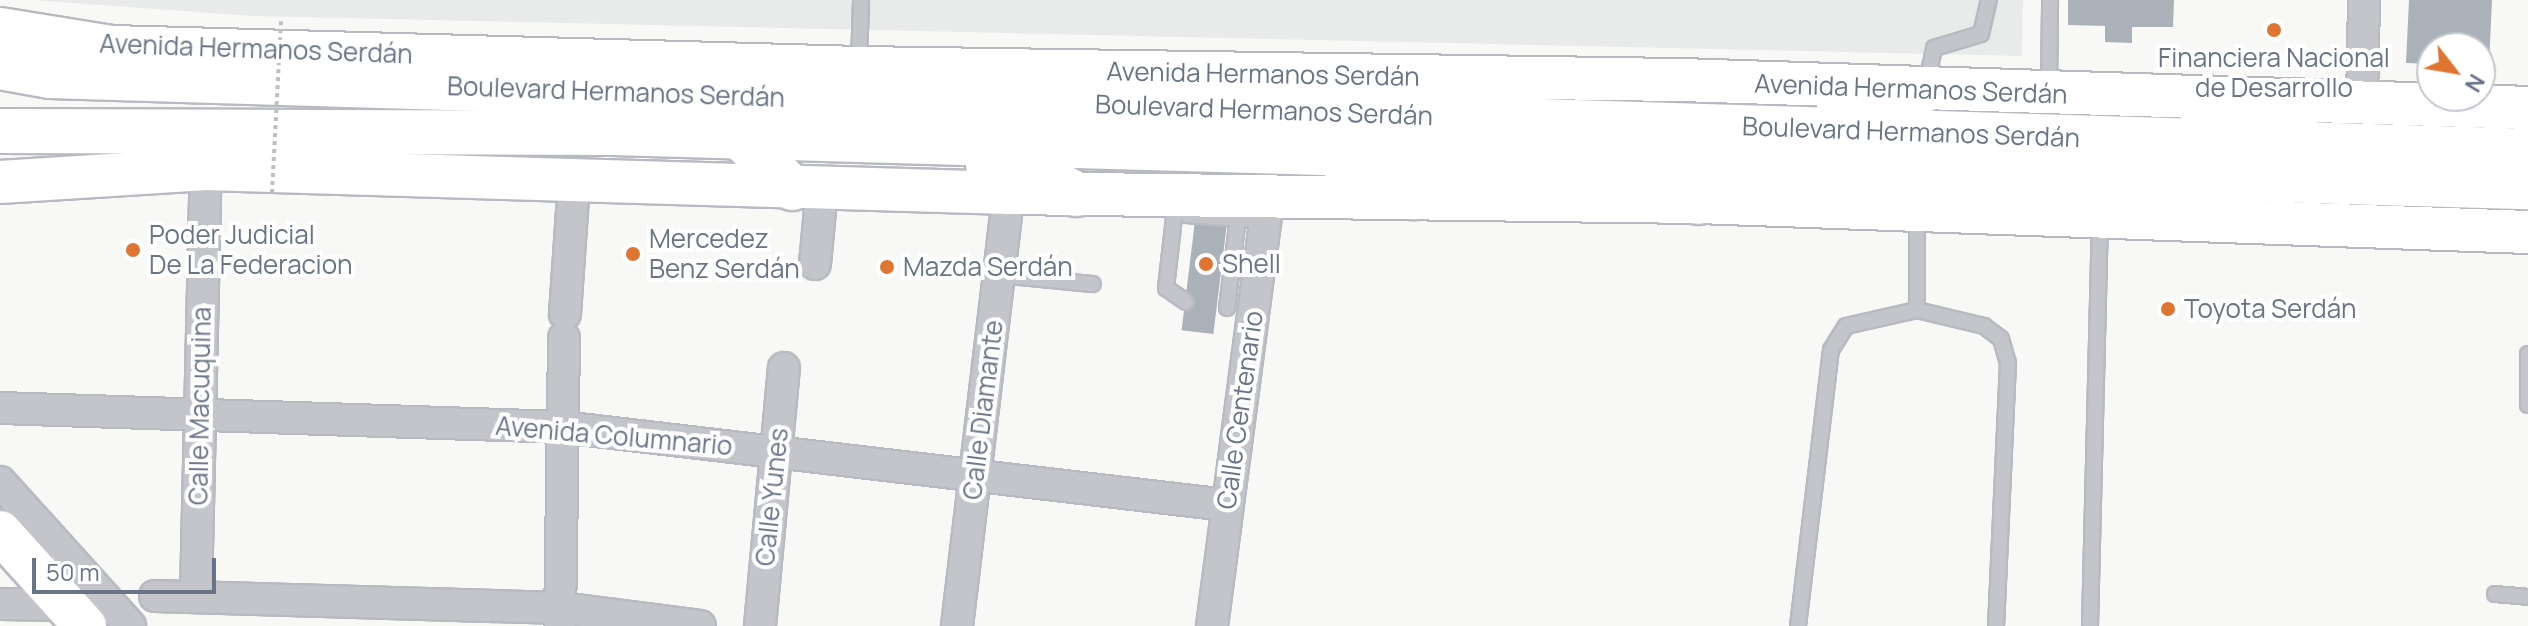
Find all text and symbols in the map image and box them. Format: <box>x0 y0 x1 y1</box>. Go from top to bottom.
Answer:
marker: Financiera Nacional de Desarrollo <box>2265 21 2283 39</box>
street label: Avenida Hermanos Serdán <box>99 28 413 70</box>
north arrow <box>2416 32 2496 112</box>
place label: Financiera Nacional de Desarrollo <box>2158 42 2390 104</box>
street label: Avenida Hermanos Serdán <box>1106 56 1420 92</box>
street label: Avenida Hermanos Serdán <box>1754 68 2068 110</box>
text: N <box>2458 69 2492 98</box>
street label: Boulevard Hermanos Serdán <box>447 71 785 113</box>
street label: Boulevard Hermanos Serdán <box>1095 89 1433 131</box>
street label: Boulevard Hermanos Serdán <box>1742 111 2080 153</box>
place label: Poder Judicial De La Federacion <box>149 219 352 280</box>
place label: Mercedez Benz Serdán <box>649 223 800 284</box>
marker: Poder Judicial De La Federacion <box>124 241 142 259</box>
marker: Mercedez Benz Serdán <box>624 245 642 263</box>
place label: Shell <box>1222 248 1281 280</box>
place label: Mazda Serdán <box>903 251 1073 283</box>
marker: Shell <box>1197 255 1215 273</box>
marker: Mazda Serdán <box>878 258 896 276</box>
place label: Toyota Serdán <box>2184 293 2357 325</box>
marker: Toyota Serdán <box>2159 300 2177 318</box>
street label: Calle Macuquina <box>183 306 217 506</box>
street label: Calle Centenario <box>1211 309 1269 511</box>
street label: Calle Diamante <box>957 318 1009 502</box>
street label: Avenida Columnario <box>494 410 734 462</box>
street label: Calle Yunes <box>749 426 795 568</box>
scale bar <box>36 542 220 592</box>
text: 50 m <box>46 555 100 588</box>

